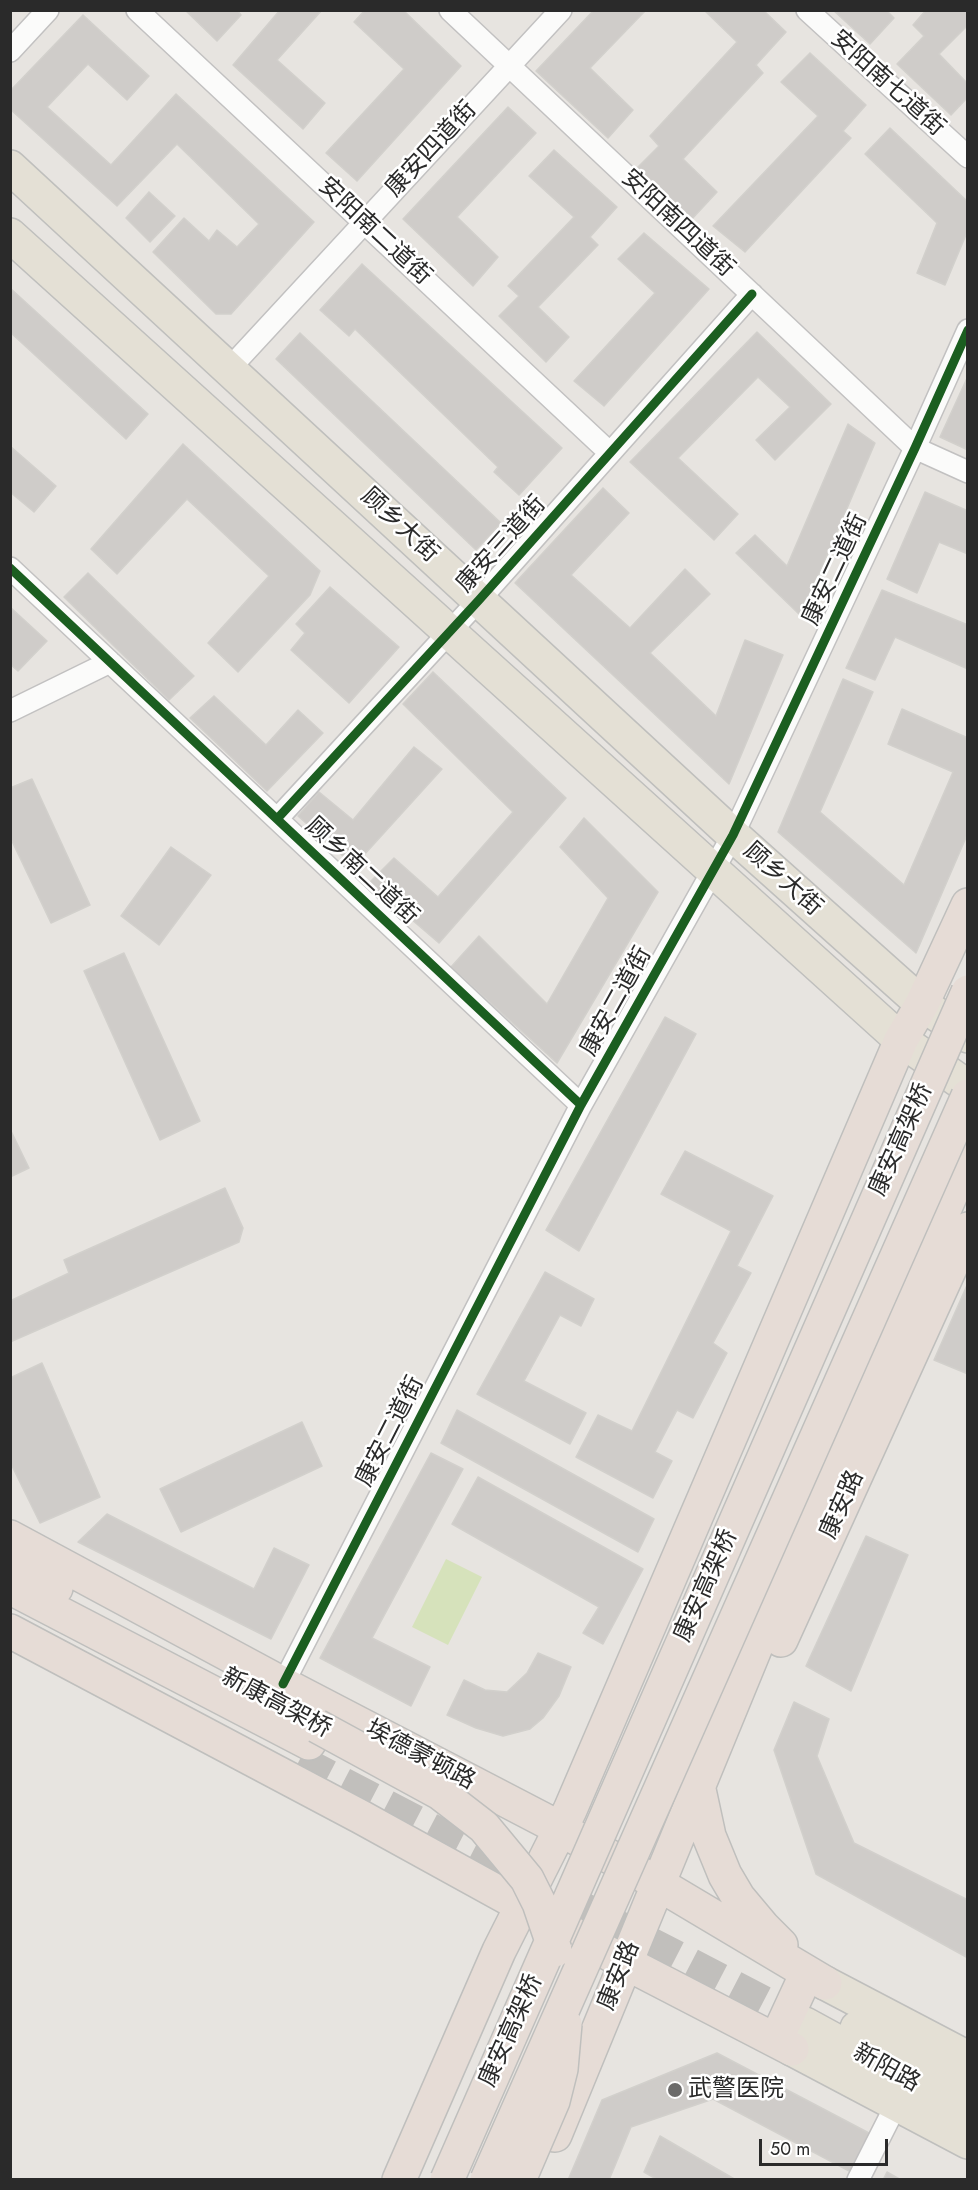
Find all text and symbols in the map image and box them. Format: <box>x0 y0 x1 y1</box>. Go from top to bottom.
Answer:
street label: 安阳南七道街 <box>824 25 950 143</box>
street label: 康安四道街 <box>381 96 483 204</box>
street label: 安阳南四道街 <box>615 164 739 284</box>
street label: 安阳南二道街 <box>312 172 436 292</box>
street label: 顾乡大街 <box>354 483 444 569</box>
street label: 康安三道街 <box>451 491 553 599</box>
street label: 康安二道街 <box>798 510 874 630</box>
street label: 顾乡南二道街 <box>299 812 423 932</box>
street label: 顾乡大街 <box>737 837 827 923</box>
street label: 康安二道街 <box>575 943 659 1061</box>
street label: 康安高架桥 <box>864 1079 940 1201</box>
street label: 康安二道街 <box>351 1372 431 1492</box>
street label: 康安路 <box>815 1466 871 1544</box>
street label: 康安高架桥 <box>669 1525 745 1647</box>
street label: 新康高架桥 <box>216 1663 336 1745</box>
street label: 埃德蒙顿路 <box>360 1715 480 1797</box>
street label: 康安路 <box>593 1937 647 2015</box>
street label: 康安高架桥 <box>474 1970 550 2092</box>
street label: 新阳路 <box>848 2039 924 2099</box>
place label: 武警医院 <box>688 2076 784 2104</box>
marker: 武警医院 <box>666 2081 684 2099</box>
scale bar <box>762 2127 891 2165</box>
text: 50 m <box>770 2136 810 2162</box>

